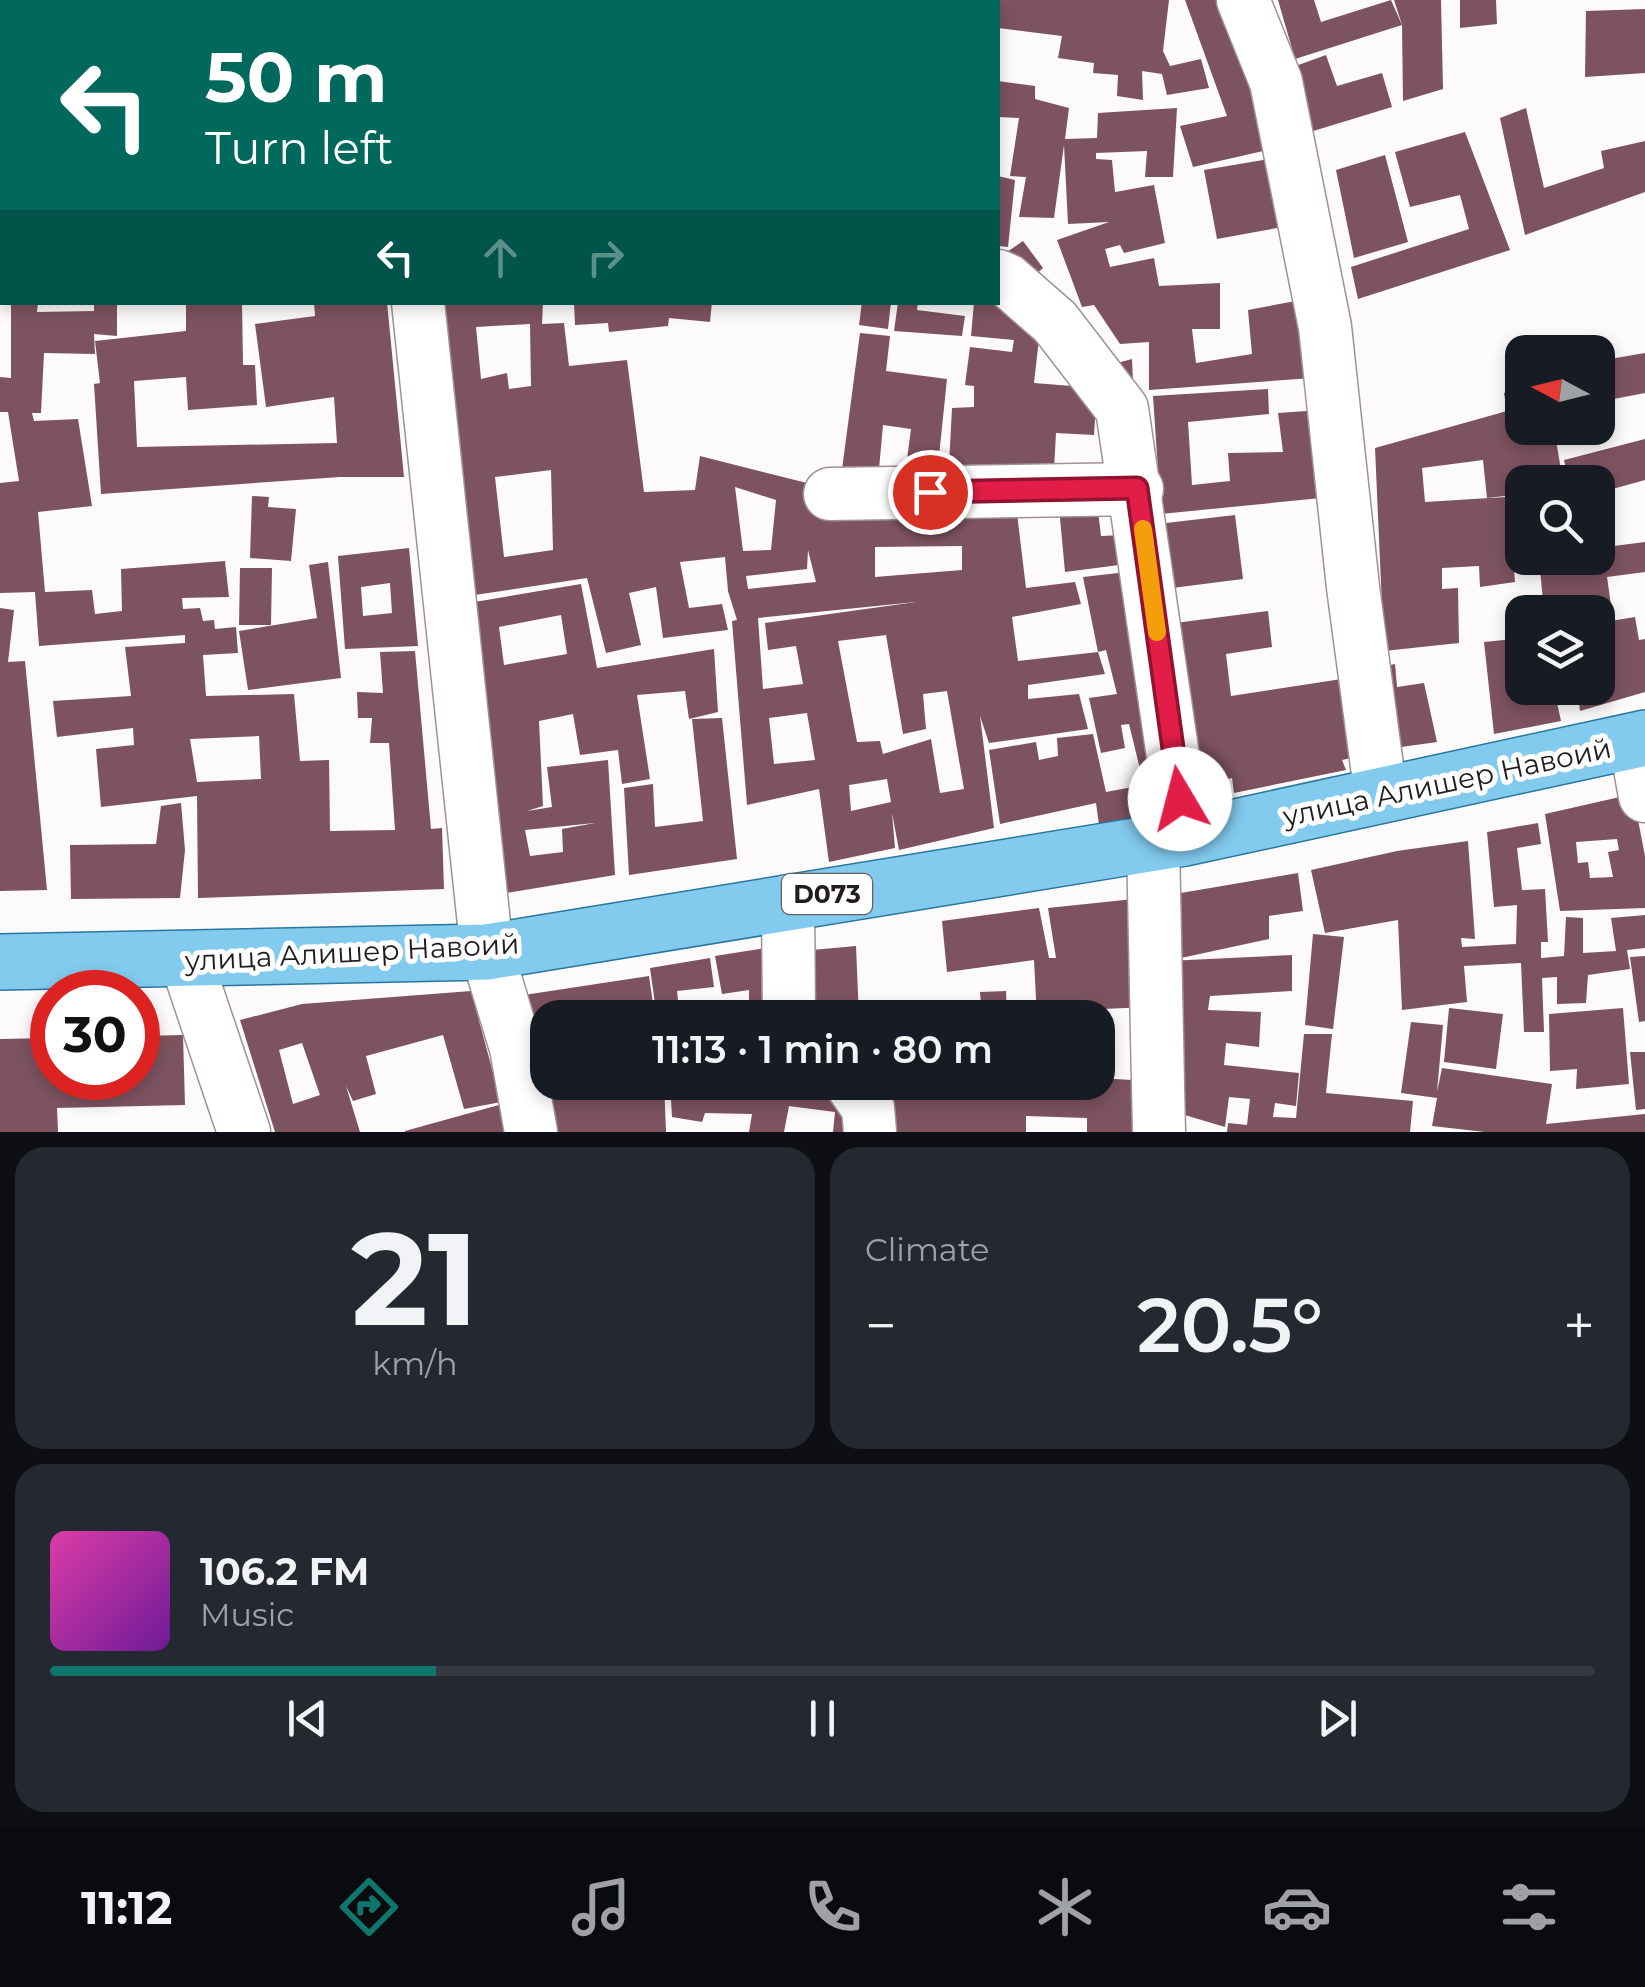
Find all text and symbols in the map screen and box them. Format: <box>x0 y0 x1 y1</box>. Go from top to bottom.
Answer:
text: 50 m <box>205 34 387 120</box>
icon: left <box>40 40 170 170</box>
text: Turn left <box>205 120 393 175</box>
icon: left <box>368 230 423 285</box>
icon: ahead <box>473 230 528 285</box>
icon: right <box>578 230 633 285</box>
north arrow <box>1505 335 1615 445</box>
map controls <box>1505 335 1615 705</box>
pin <box>888 450 973 535</box>
icon: arrive <box>903 465 958 520</box>
button: search <box>1505 465 1615 575</box>
button: layers <box>1505 595 1615 705</box>
street label: улица Алишер Навоий <box>1279 731 1614 834</box>
position arrow <box>1128 747 1232 851</box>
road number: D073 <box>782 874 872 914</box>
street label: улица Алишер Навоий <box>183 926 520 978</box>
speed limit sign: 30 <box>30 970 160 1100</box>
text: 11:13 · 1 min · 80 m <box>652 1026 993 1073</box>
text: 21 <box>351 1199 479 1358</box>
text: Climate <box>865 1230 989 1269</box>
text: 20.5° <box>1137 1279 1323 1371</box>
text: − <box>865 1292 897 1359</box>
text: + <box>1563 1292 1595 1359</box>
text: km/h <box>372 1344 458 1383</box>
text: 106.2 FM <box>200 1548 369 1595</box>
text: Music <box>200 1595 294 1634</box>
icon: previous <box>280 1691 335 1746</box>
icon: pause <box>795 1691 850 1746</box>
icon: next <box>1310 1691 1365 1746</box>
icon: directions <box>334 1872 404 1942</box>
icon: music <box>566 1872 636 1942</box>
icon: phone <box>798 1872 868 1942</box>
icon: climate <box>1030 1872 1100 1942</box>
icon: car <box>1262 1872 1332 1942</box>
icon: filters <box>1494 1872 1564 1942</box>
text: 11:12 <box>81 1880 172 1935</box>

